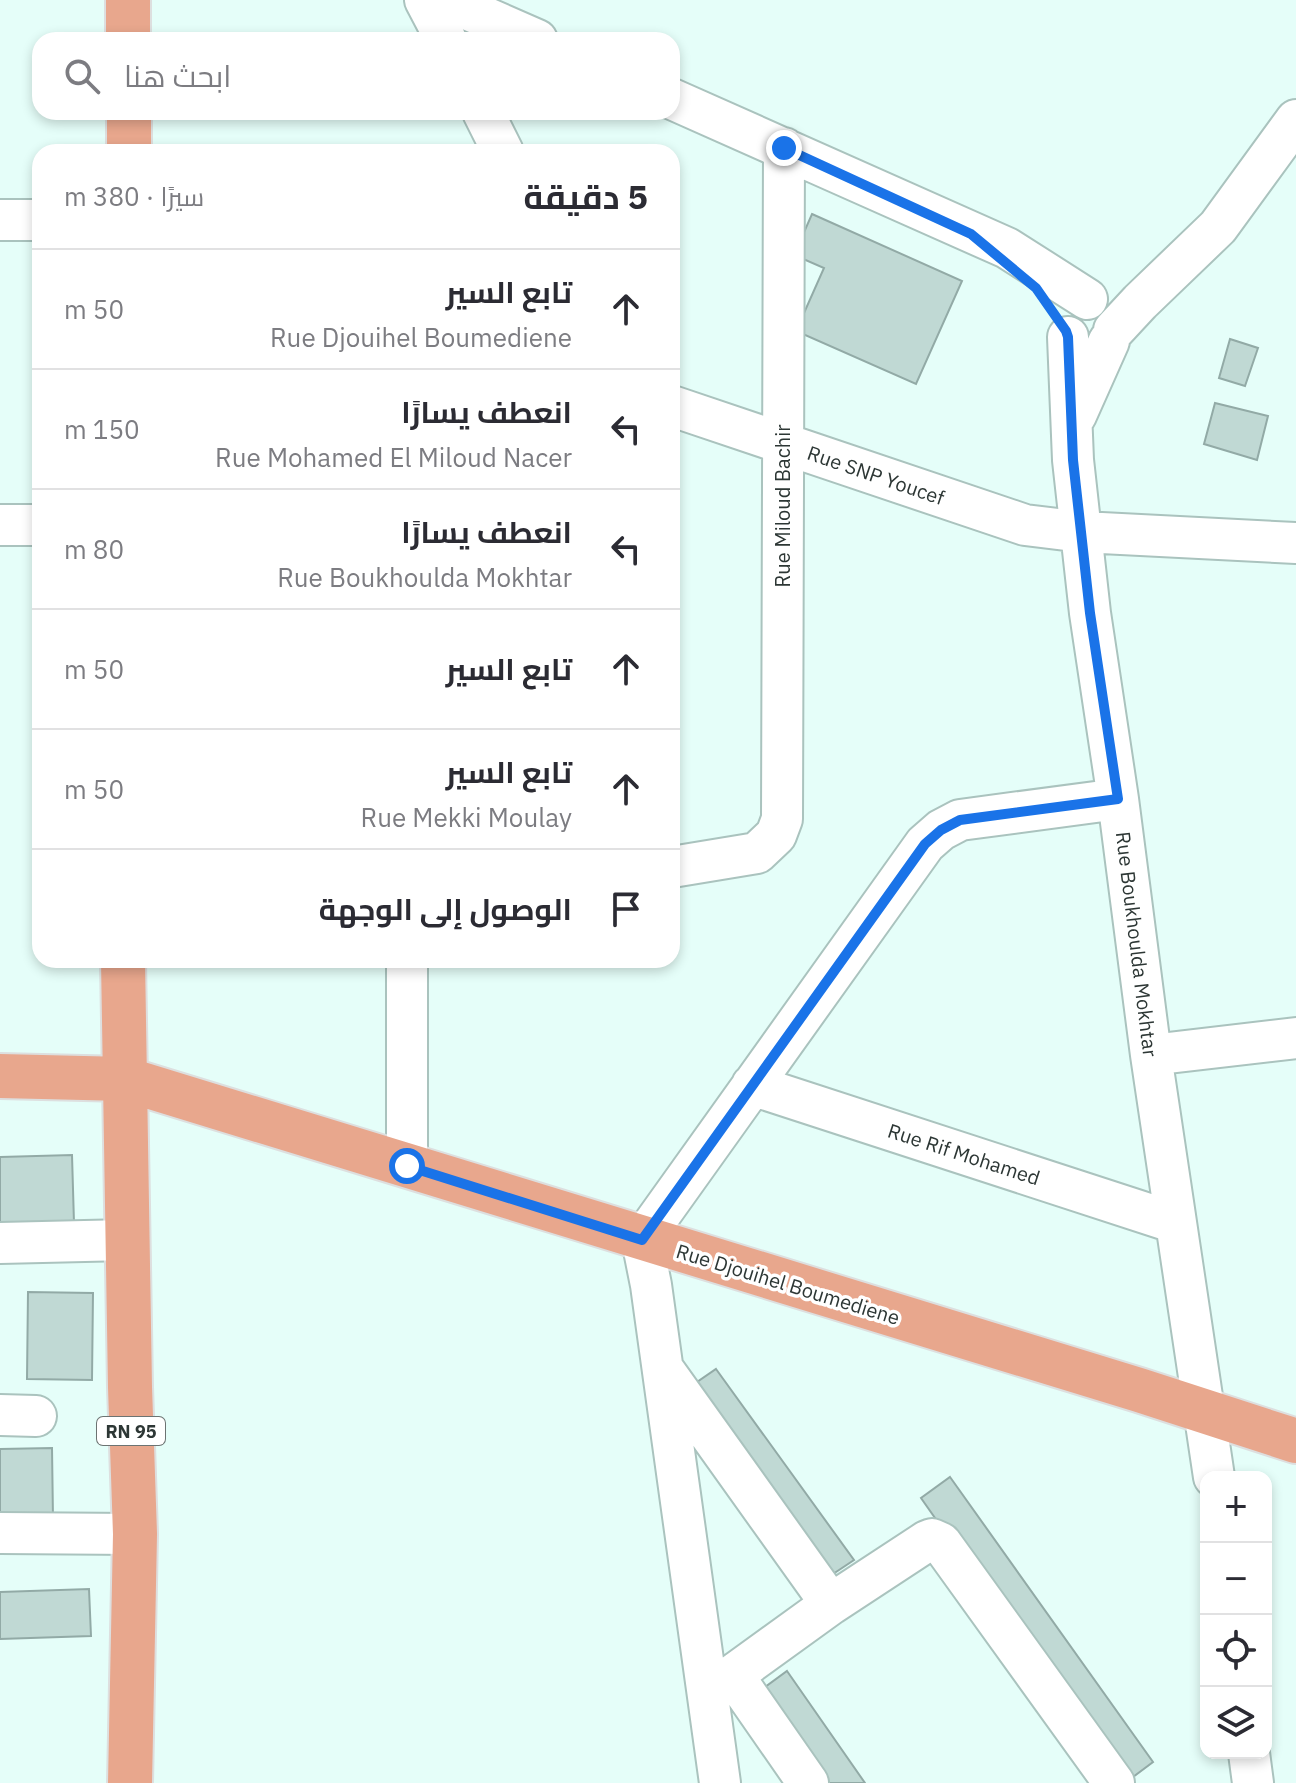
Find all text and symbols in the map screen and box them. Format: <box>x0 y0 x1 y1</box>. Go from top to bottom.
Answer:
search box <box>32 32 680 120</box>
icon: search <box>60 54 104 98</box>
text: ابحث هنا <box>124 56 231 95</box>
route end <box>766 130 802 166</box>
text: 5 دقيقة <box>523 174 648 218</box>
text: سيرًا · 380 m <box>64 179 204 213</box>
text: تابع السير <box>446 272 572 311</box>
icon: ahead <box>604 287 648 331</box>
text: 50 m <box>64 292 124 326</box>
text: Rue Djouihel Boumediene <box>270 320 572 354</box>
text: انعطف يسارًا <box>401 392 572 431</box>
icon: left <box>604 407 648 451</box>
text: 150 m <box>64 412 140 446</box>
street label: Rue Miloud Bachir <box>769 425 796 587</box>
street label: Rue SNP Youcef <box>804 439 949 511</box>
text: Rue Mohamed El Miloud Nacer <box>215 440 572 474</box>
text: انعطف يسارًا <box>401 512 572 551</box>
icon: left <box>604 527 648 571</box>
text: 80 m <box>64 532 124 566</box>
text: Rue Boukhoulda Mokhtar <box>277 560 572 594</box>
icon: ahead <box>604 647 648 691</box>
text: تابع السير <box>446 649 572 688</box>
text: 50 m <box>64 652 124 686</box>
text: تابع السير <box>446 752 572 791</box>
icon: ahead <box>604 767 648 811</box>
text: 50 m <box>64 772 124 806</box>
text: Rue Mekki Moulay <box>361 800 572 834</box>
street label: Rue Boukhoulda Mokhtar <box>1110 830 1164 1058</box>
icon: arrive <box>604 887 648 931</box>
text: الوصول إلى الوجهة <box>319 889 572 928</box>
street label: Rue Rif Mohamed <box>885 1117 1043 1191</box>
route start <box>389 1148 425 1184</box>
street label: Rue Djouihel Boumediene <box>673 1237 903 1331</box>
road number: RN 95 <box>97 1417 165 1445</box>
map controls <box>1200 1471 1272 1759</box>
button: + <box>1200 1471 1272 1543</box>
button: − <box>1200 1543 1272 1615</box>
button: locate <box>1200 1615 1272 1687</box>
button: layers <box>1200 1687 1272 1759</box>

